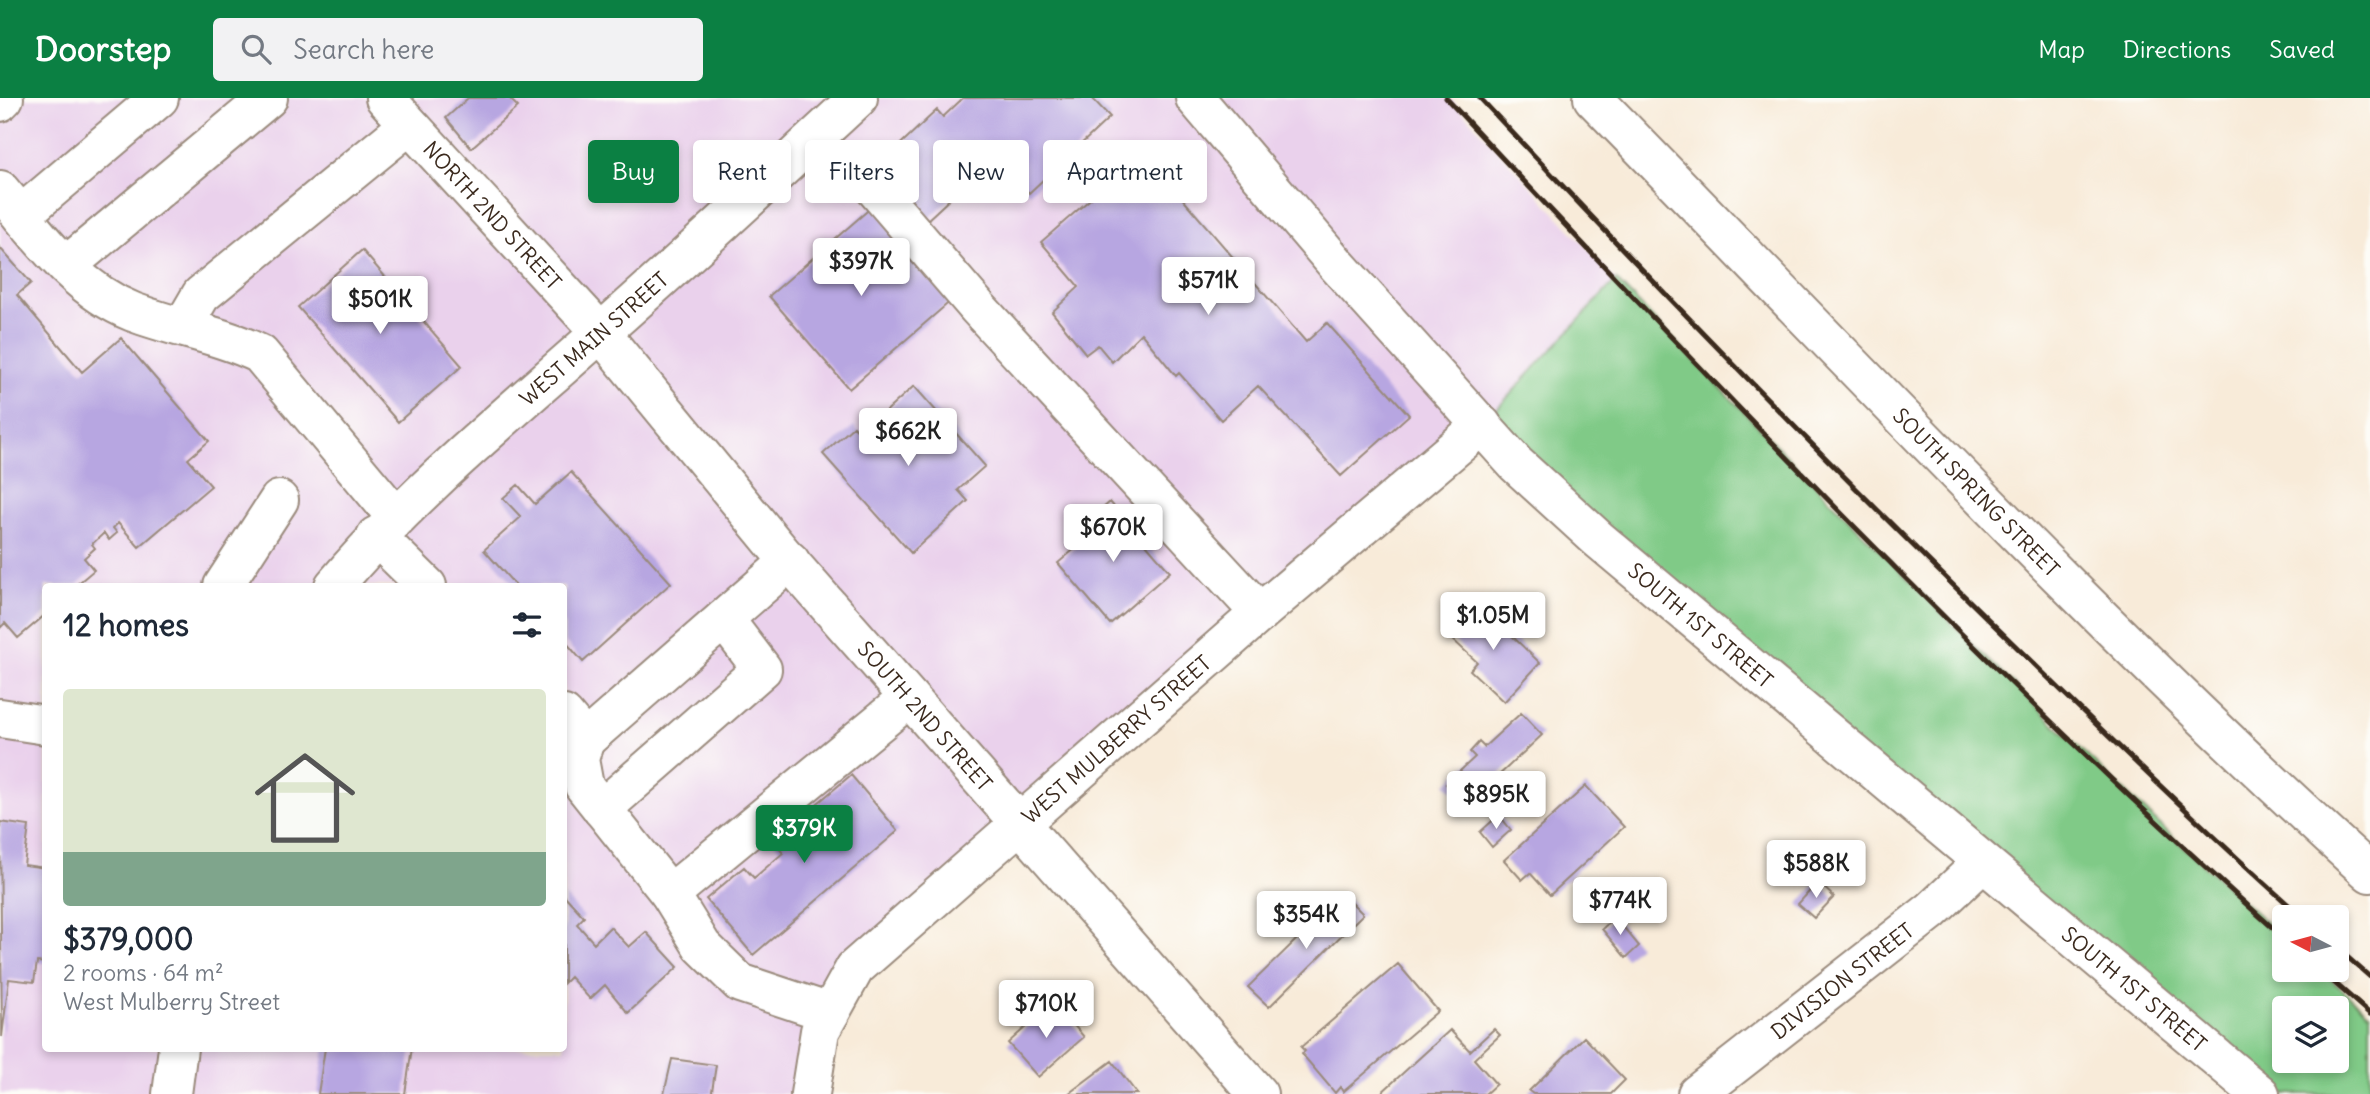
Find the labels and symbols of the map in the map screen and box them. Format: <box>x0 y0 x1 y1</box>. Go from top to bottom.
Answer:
street label: NORTH 2ND STREET <box>418 135 568 295</box>
pin: $397K <box>812 238 910 298</box>
pin: $571K <box>1159 258 1257 317</box>
street label: WEST MAIN STREET <box>513 266 674 411</box>
pin: $501K <box>331 276 429 336</box>
street label: SOUTH SPRING STREET <box>1887 402 2066 582</box>
pin: $662K <box>859 408 957 468</box>
pin: $670K <box>1064 504 1162 564</box>
street label: SOUTH 1ST STREET <box>1623 557 1779 694</box>
pin: $1.05M <box>1436 592 1550 652</box>
street label: SOUTH 2ND STREET <box>852 635 998 796</box>
street label: WEST MULBERRY STREET <box>1016 649 1216 829</box>
pin: $895K <box>1447 772 1545 831</box>
pin: $379K <box>755 806 853 865</box>
pin: $588K <box>1767 840 1865 900</box>
pin: $774K <box>1571 878 1669 937</box>
pin: $354K <box>1257 892 1355 951</box>
north arrow <box>2272 905 2348 982</box>
street label: DIVISION STREET <box>1765 916 1919 1045</box>
street label: SOUTH 1ST STREET <box>2056 920 2212 1057</box>
pin: $710K <box>997 981 1095 1040</box>

